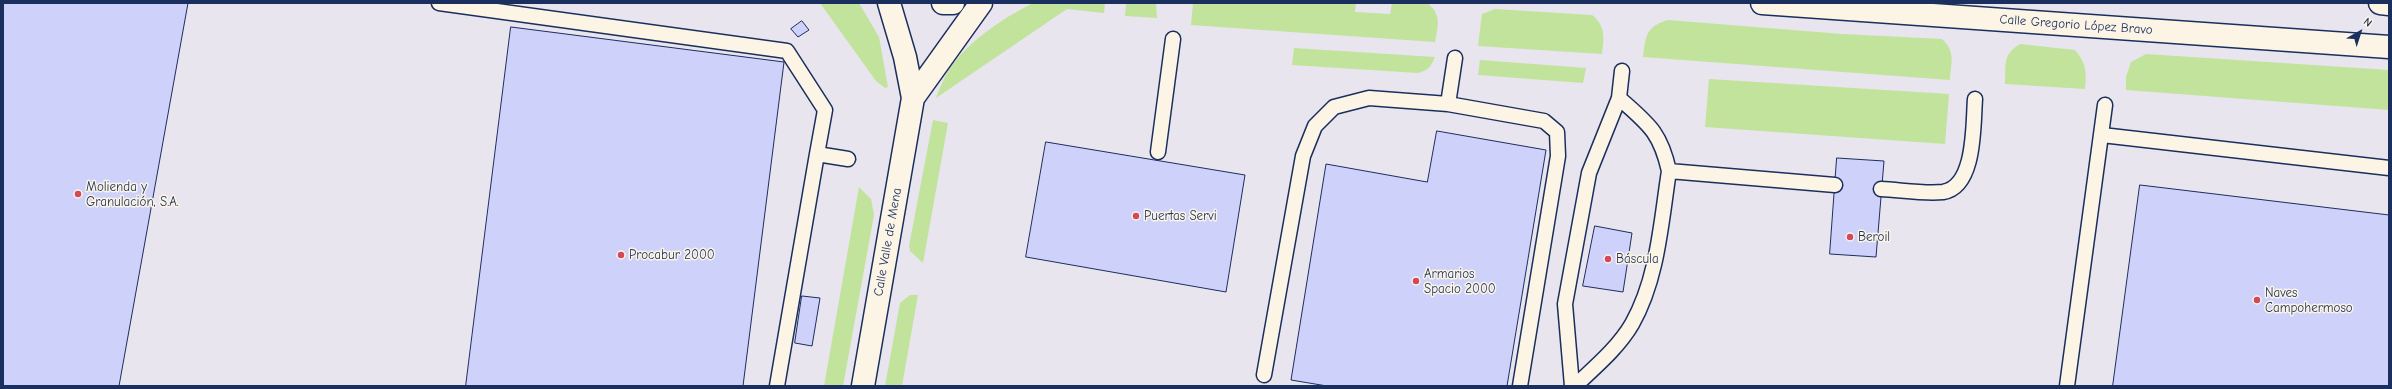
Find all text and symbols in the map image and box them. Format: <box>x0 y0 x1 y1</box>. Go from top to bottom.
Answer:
street label: Calle Gregorio López Bravo <box>1999 12 2153 38</box>
north arrow <box>2340 12 2380 52</box>
text: N <box>2361 15 2375 30</box>
place label: Molienda y Granulación, S.A. <box>86 179 179 210</box>
street label: Calle Valle de Mena <box>871 187 905 297</box>
marker: Molienda y Granulación, S.A. <box>73 189 83 199</box>
place label: Puertas Servi <box>1144 208 1217 224</box>
marker: Puertas Servi <box>1131 211 1141 221</box>
place label: Beroil <box>1858 229 1890 245</box>
marker: Beroil <box>1845 232 1855 242</box>
place label: Procabur 2000 <box>629 247 715 263</box>
marker: Procabur 2000 <box>616 250 626 260</box>
place label: Báscula <box>1616 251 1659 267</box>
marker: Báscula <box>1603 254 1613 264</box>
place label: Armarios Spacio 2000 <box>1424 266 1496 297</box>
marker: Armarios Spacio 2000 <box>1411 276 1421 286</box>
place label: Naves Campohermoso <box>2265 285 2353 316</box>
marker: Naves Campohermoso <box>2252 295 2262 305</box>

